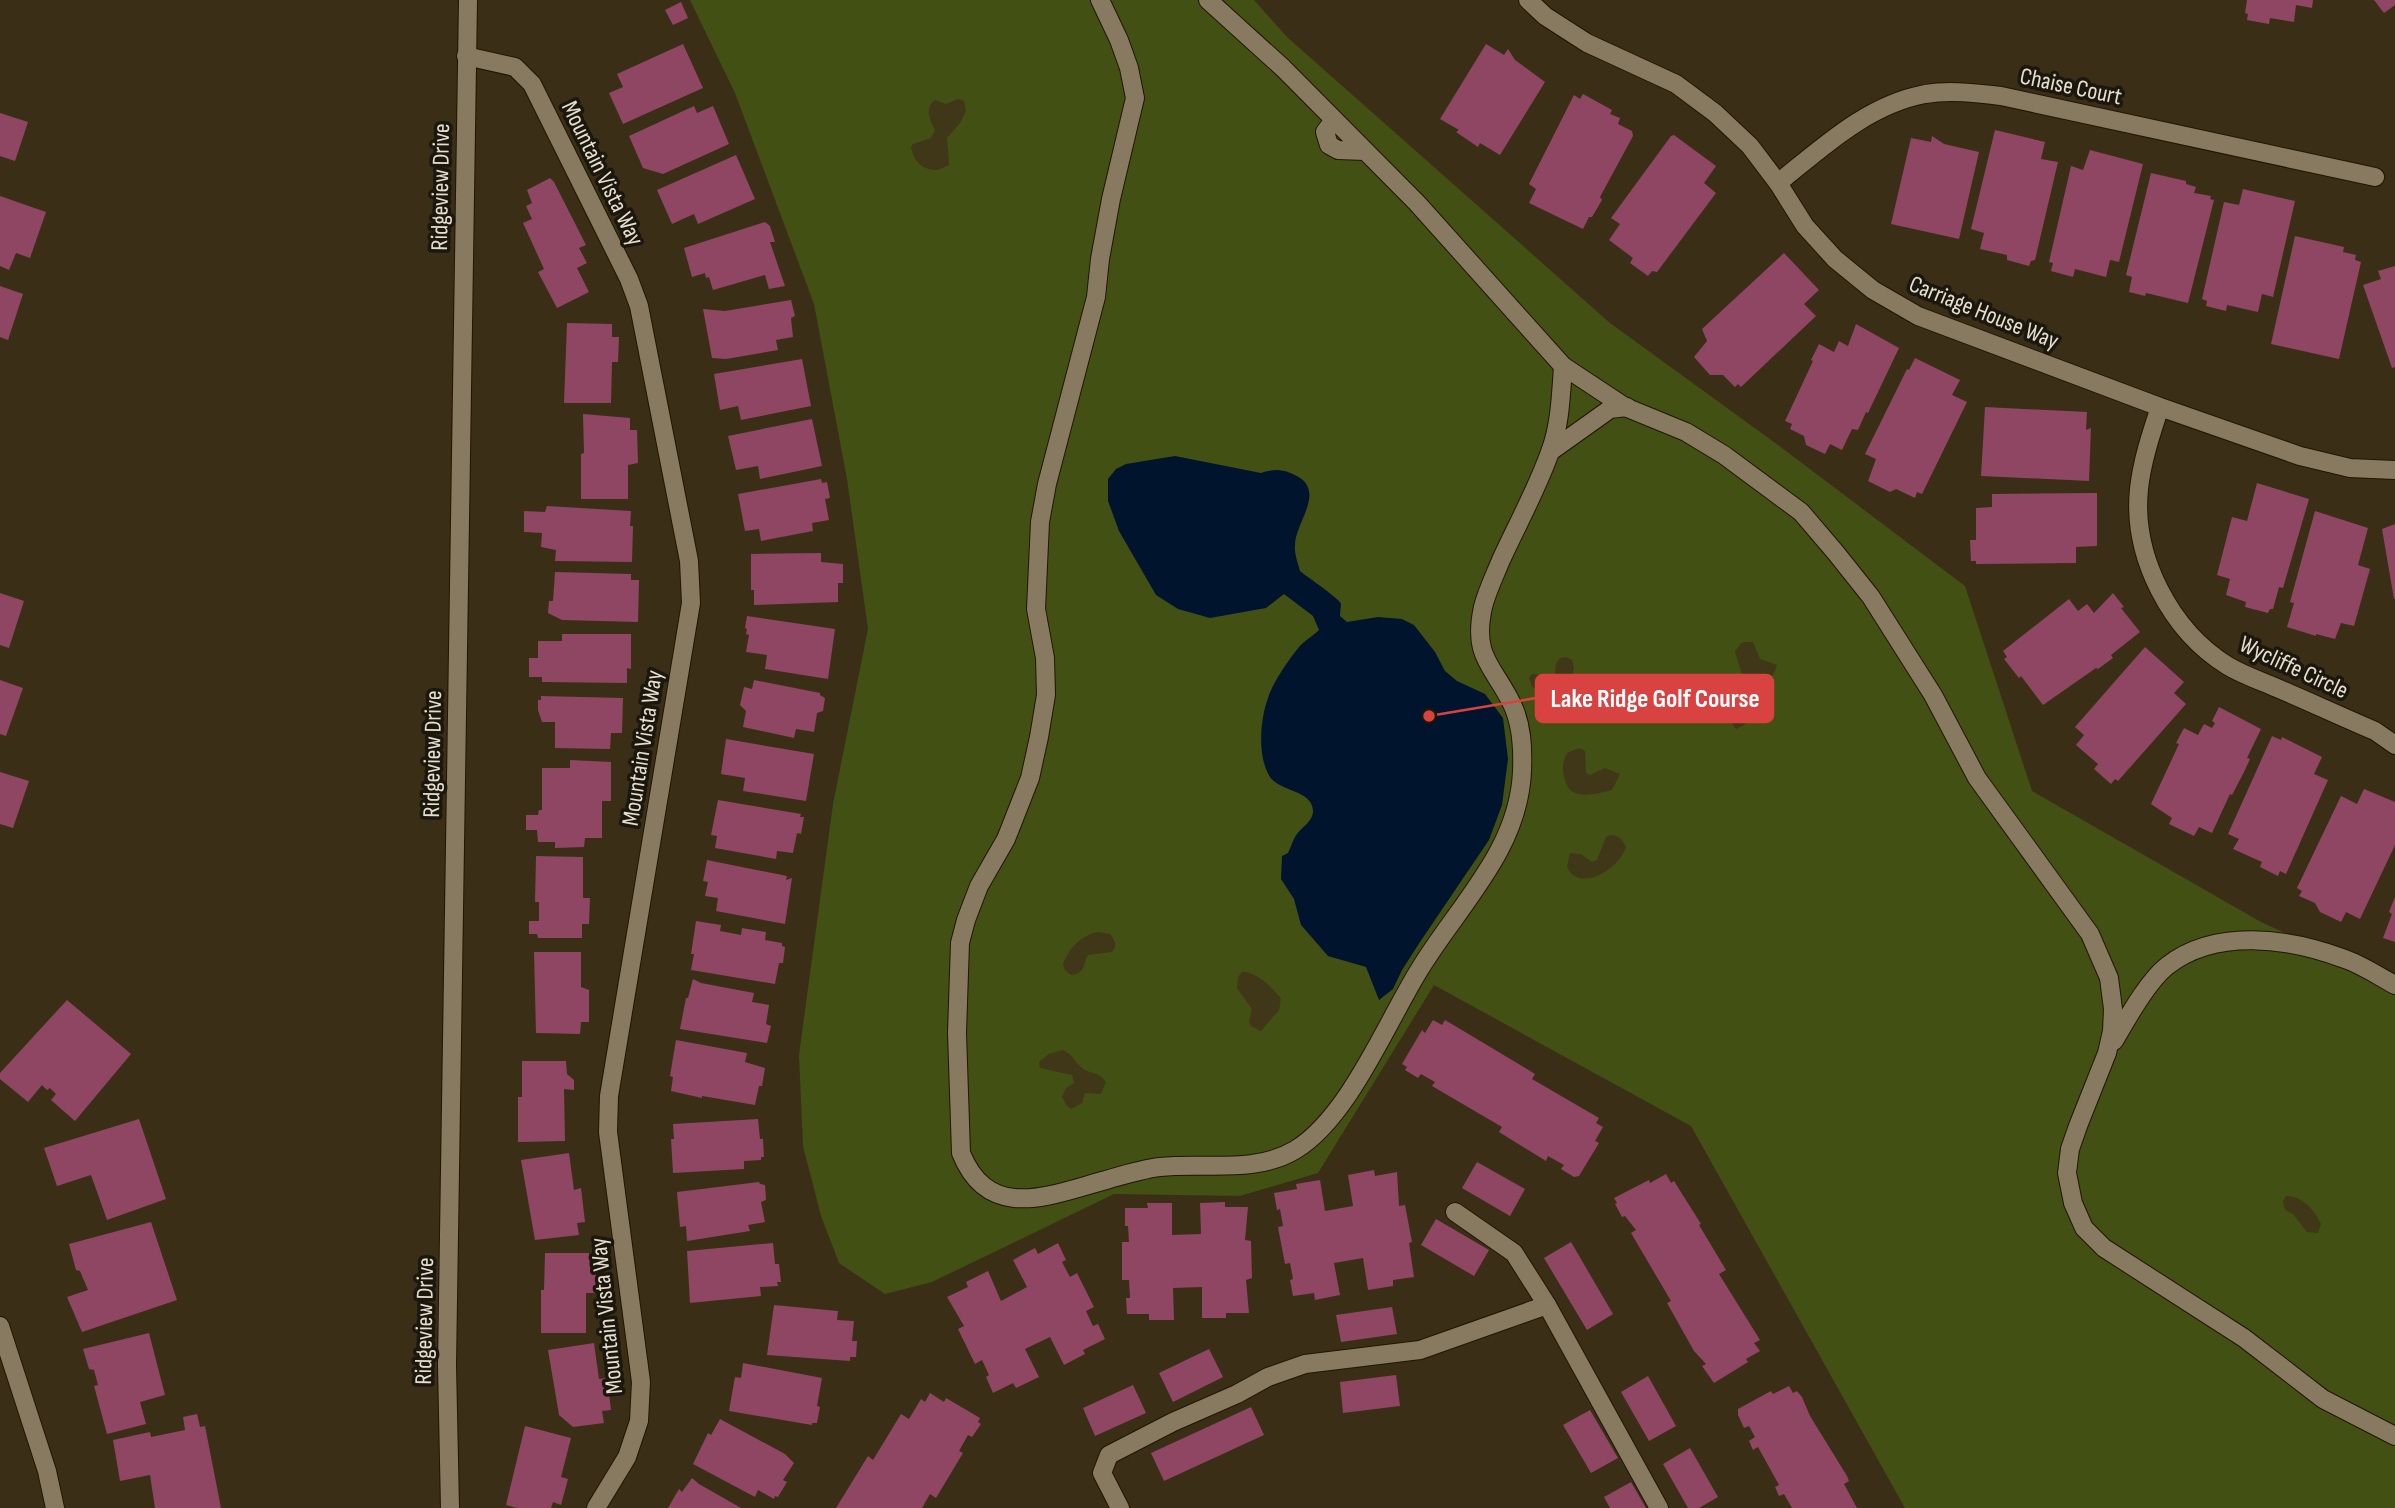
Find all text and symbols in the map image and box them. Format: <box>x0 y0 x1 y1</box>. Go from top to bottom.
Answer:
street label: Chaise Court <box>2017 62 2125 111</box>
street label: Mountain Vista Way <box>555 96 650 250</box>
street label: Ridgeview Drive <box>425 123 456 251</box>
street label: Carriage House Way <box>1905 269 2063 356</box>
street label: Wycliffe Circle <box>2235 630 2353 705</box>
street label: Mountain Vista Way <box>616 668 669 828</box>
callout: Lake Ridge Golf Course <box>1536 675 1773 722</box>
text: Lake Ridge Golf Course <box>1550 684 1760 715</box>
street label: Ridgeview Drive <box>417 690 448 818</box>
street label: Mountain Vista Way <box>584 1236 629 1396</box>
street label: Ridgeview Drive <box>409 1257 440 1385</box>

